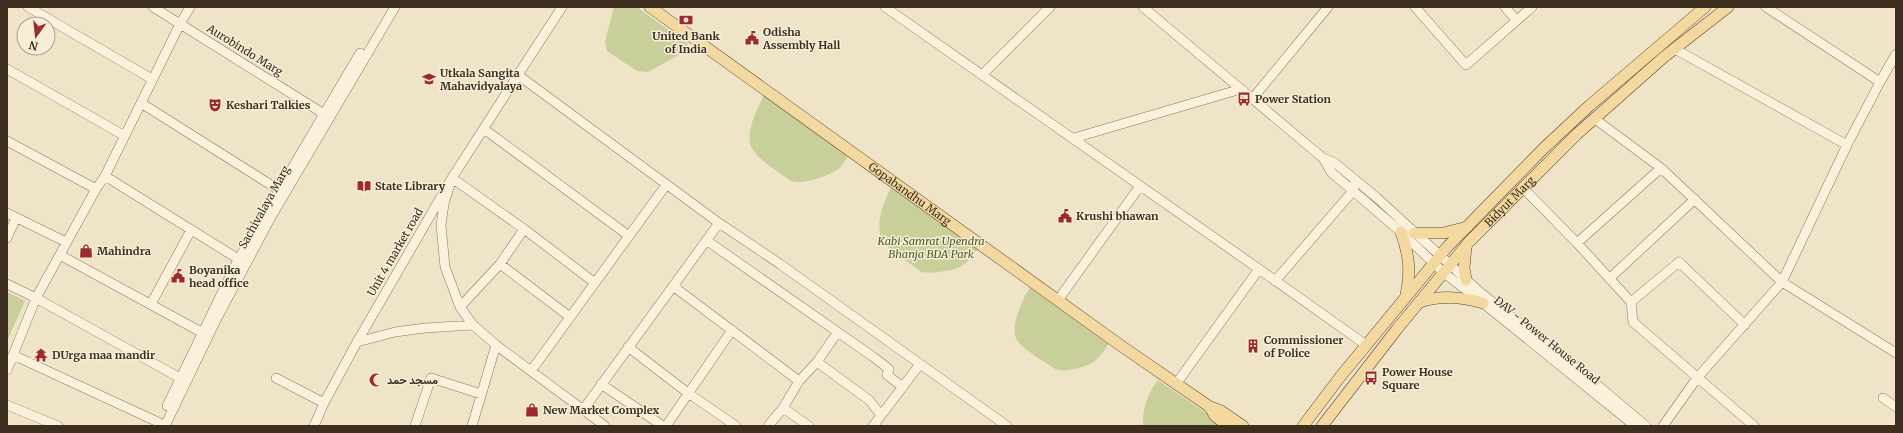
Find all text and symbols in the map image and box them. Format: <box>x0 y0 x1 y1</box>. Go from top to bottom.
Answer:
bank icon: United Bank of India <box>678 12 694 28</box>
north arrow <box>16 16 56 56</box>
street label: Aurobindo Marg <box>204 21 286 79</box>
place label: Odisha Assembly Hall <box>762 25 841 52</box>
place label: United Bank of India <box>652 29 721 56</box>
public building icon: Odisha Assembly Hall <box>744 30 760 46</box>
text: N <box>27 38 39 54</box>
place label: Utkala Sangita Mahavidyalaya <box>440 66 522 93</box>
school or university icon: Utkala Sangita Mahavidyalaya <box>421 71 437 87</box>
bus stop icon: Power Station <box>1236 91 1252 107</box>
place label: Power Station <box>1255 92 1332 106</box>
theatre icon: Keshari Talkies <box>207 97 223 113</box>
place label: Keshari Talkies <box>226 98 311 112</box>
street label: Gopabandhu Marg <box>866 159 954 229</box>
street label: Sachivalaya Marg <box>235 163 293 251</box>
street label: Bidyut Marg <box>1481 173 1538 230</box>
library icon: State Library <box>356 178 372 194</box>
place label: State Library <box>375 179 446 193</box>
street label: Unit 4 market road <box>364 205 426 299</box>
public building icon: Krushi bhawan <box>1057 208 1073 224</box>
place label: Krushi bhawan <box>1076 209 1159 223</box>
park label: Kabi Samrat Upendra Bhanja BDA Park <box>877 234 984 261</box>
shop icon: Mahindra <box>78 243 94 259</box>
place label: Mahindra <box>97 244 151 258</box>
place label: Boyanika head office <box>189 263 249 290</box>
public building icon: Boyanika head office <box>170 268 186 284</box>
street label: DAV - Power House Road <box>1491 293 1603 387</box>
place label: Commissioner of Police <box>1264 333 1343 360</box>
building icon: Commissioner of Police <box>1245 338 1261 354</box>
temple icon: DUrga maa mandir <box>33 347 49 363</box>
place label: DUrga maa mandir <box>52 348 155 362</box>
place label: Power House Square <box>1382 365 1453 392</box>
bus stop icon: Power House Square <box>1363 370 1379 386</box>
mosque icon: مسجد حمد <box>368 372 384 388</box>
place label: مسجد حمد <box>387 373 438 387</box>
shop icon: New Market Complex <box>524 402 540 418</box>
place label: New Market Complex <box>543 403 660 417</box>

